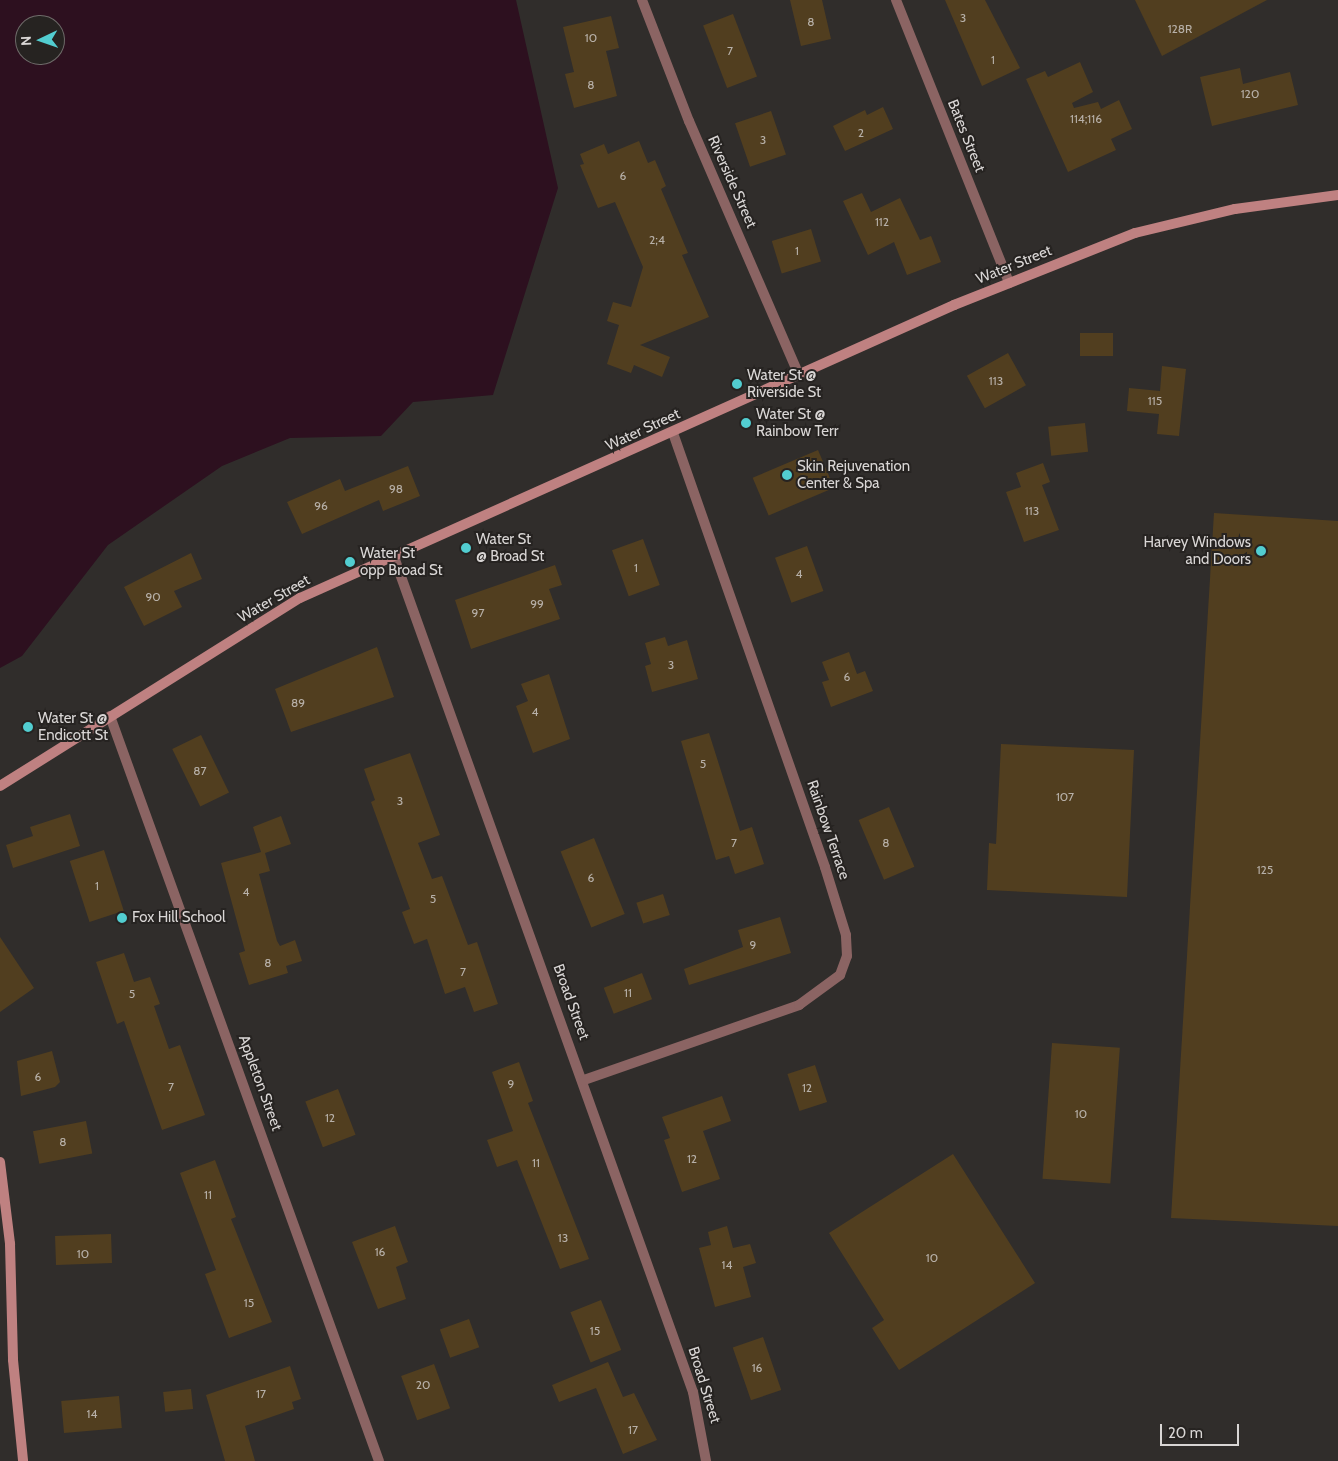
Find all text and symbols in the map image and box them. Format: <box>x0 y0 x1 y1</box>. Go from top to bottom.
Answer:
house number: 3 <box>960 11 966 25</box>
north arrow <box>15 15 65 65</box>
house number: 8 <box>807 15 815 29</box>
house number: 128R <box>1168 22 1192 36</box>
house number: 10 <box>585 31 597 45</box>
text: N <box>17 35 35 46</box>
house number: 7 <box>727 44 733 58</box>
house number: 1 <box>991 53 995 67</box>
house number: 8 <box>587 78 595 92</box>
house number: 120 <box>1241 87 1259 101</box>
street label: Bates Street <box>943 97 989 175</box>
house number: 114;116 <box>1070 112 1102 126</box>
house number: 2 <box>858 126 864 140</box>
street label: Riverside Street <box>704 133 760 231</box>
house number: 3 <box>760 133 766 147</box>
house number: 6 <box>620 169 626 183</box>
house number: 112 <box>875 215 889 229</box>
house number: 2;4 <box>649 233 665 247</box>
street label: Water Street <box>974 242 1054 288</box>
house number: 1 <box>795 244 799 258</box>
place label: Water St @ Riverside St <box>747 366 821 401</box>
house number: 113 <box>989 374 1003 388</box>
marker: Water St @ Riverside St <box>731 378 743 390</box>
house number: 115 <box>1148 394 1162 408</box>
street label: Water Street <box>603 405 683 455</box>
place label: Water St @ Rainbow Terr <box>756 405 838 440</box>
marker: Water St @ Rainbow Terr <box>740 417 752 429</box>
place label: Skin Rejuvenation Center & Spa <box>797 457 910 492</box>
marker: Skin Rejuvenation Center & Spa <box>781 469 793 481</box>
house number: 98 <box>389 482 403 496</box>
house number: 96 <box>314 499 328 513</box>
house number: 113 <box>1025 504 1039 518</box>
place label: Water St @ Broad St <box>476 530 544 565</box>
place label: Harvey Windows and Doors <box>1144 533 1251 568</box>
marker: Water St @ Broad St <box>460 542 472 554</box>
place label: Water St opp Broad St <box>360 544 442 579</box>
marker: Harvey Windows and Doors <box>1255 545 1267 557</box>
marker: Water St opp Broad St <box>344 556 356 568</box>
house number: 1 <box>634 561 638 575</box>
house number: 4 <box>796 567 802 581</box>
street label: Water Street <box>235 571 313 627</box>
house number: 90 <box>145 590 161 604</box>
house number: 99 <box>530 597 544 611</box>
house number: 97 <box>472 606 484 620</box>
house number: 3 <box>668 658 674 672</box>
house number: 6 <box>844 670 850 684</box>
house number: 89 <box>291 696 305 710</box>
house number: 4 <box>532 705 538 719</box>
place label: Water St @ Endicott St <box>38 709 108 744</box>
marker: Water St @ Endicott St <box>22 721 34 733</box>
house number: 5 <box>700 757 706 771</box>
house number: 87 <box>193 764 207 778</box>
street label: Rainbow Terrace <box>803 778 853 882</box>
house number: 107 <box>1056 790 1074 804</box>
house number: 3 <box>397 794 403 808</box>
house number: 7 <box>731 836 737 850</box>
house number: 8 <box>882 836 890 850</box>
house number: 125 <box>1257 863 1273 877</box>
house number: 6 <box>588 871 594 885</box>
house number: 1 <box>95 879 99 893</box>
house number: 4 <box>243 885 249 899</box>
house number: 5 <box>430 892 436 906</box>
place label: Fox Hill School <box>132 909 225 927</box>
marker: Fox Hill School <box>116 912 128 924</box>
house number: 9 <box>750 938 756 952</box>
house number: 8 <box>264 956 272 970</box>
street label: Broad Street <box>549 962 593 1042</box>
house number: 7 <box>460 965 466 979</box>
house number: 11 <box>624 986 632 1000</box>
house number: 5 <box>129 987 135 1001</box>
street label: Appleton Street <box>234 1033 286 1133</box>
house number: 6 <box>35 1070 41 1084</box>
house number: 9 <box>508 1077 514 1091</box>
house number: 7 <box>168 1080 174 1094</box>
house number: 12 <box>802 1081 812 1095</box>
house number: 10 <box>1075 1107 1087 1121</box>
house number: 12 <box>325 1111 335 1125</box>
house number: 8 <box>59 1135 67 1149</box>
house number: 12 <box>687 1152 697 1166</box>
house number: 11 <box>532 1156 540 1170</box>
house number: 11 <box>204 1188 212 1202</box>
house number: 13 <box>558 1231 568 1245</box>
house number: 16 <box>375 1245 385 1259</box>
house number: 10 <box>77 1247 89 1261</box>
house number: 10 <box>926 1251 938 1265</box>
house number: 14 <box>722 1258 732 1272</box>
house number: 15 <box>244 1296 254 1310</box>
house number: 15 <box>590 1324 600 1338</box>
street label: Broad Street <box>684 1345 724 1425</box>
house number: 16 <box>752 1361 762 1375</box>
house number: 20 <box>416 1378 430 1392</box>
house number: 17 <box>256 1387 266 1401</box>
house number: 14 <box>87 1407 97 1421</box>
scale bar <box>1163 1414 1242 1446</box>
house number: 17 <box>628 1423 638 1437</box>
text: 20 m <box>1168 1424 1203 1442</box>

